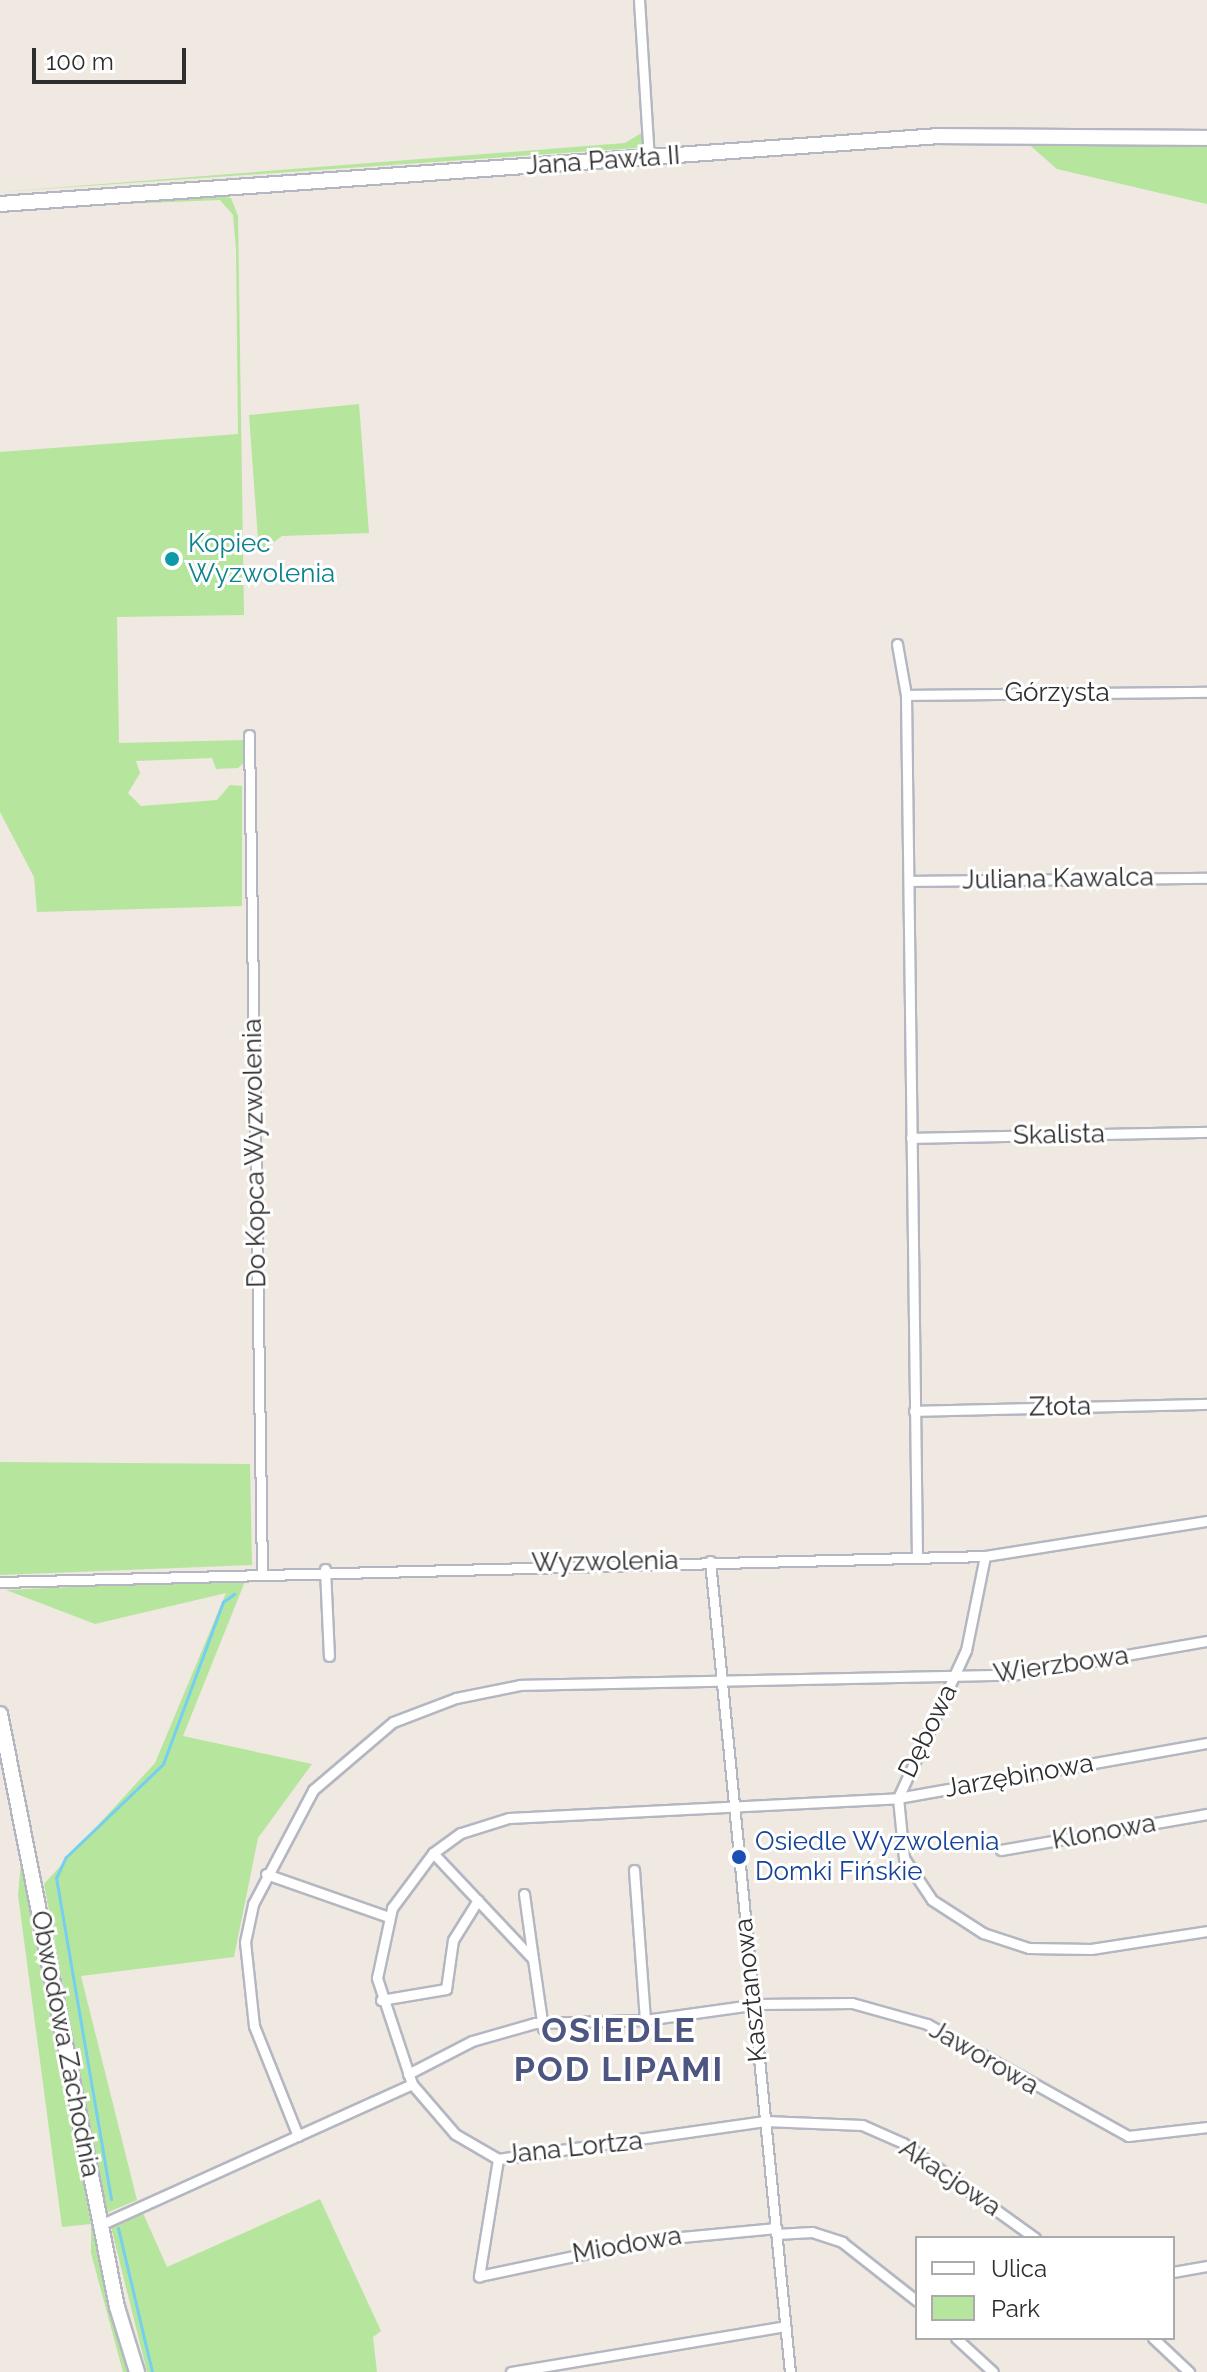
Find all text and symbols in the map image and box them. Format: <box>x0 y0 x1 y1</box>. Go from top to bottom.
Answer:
scale bar <box>36 32 190 82</box>
text: 100 m <box>46 47 114 76</box>
street label: Jana Pawła II <box>525 140 681 182</box>
place label: Kopiec Wyzwolenia <box>188 528 335 590</box>
marker: Kopiec Wyzwolenia <box>163 550 181 568</box>
street label: Górzysta <box>1004 677 1110 709</box>
street label: Juliana Kawalca <box>962 862 1154 896</box>
street label: Do Kopca Wyzwolenia <box>237 1018 273 1288</box>
street label: Skalista <box>1013 1119 1105 1151</box>
street label: Złota <box>1029 1391 1091 1423</box>
street label: Wyzwolenia <box>531 1545 679 1579</box>
street label: Wierzbowa <box>991 1640 1131 1690</box>
street label: Dębowa <box>892 1679 964 1783</box>
street label: Jarzębinowa <box>942 1748 1096 1804</box>
street label: Klonowa <box>1050 1808 1158 1856</box>
place label: Osiedle Wyzwolenia Domki Fińskie <box>755 1826 1000 1888</box>
marker: Osiedle Wyzwolenia Domki Fińskie <box>730 1848 748 1866</box>
street label: Obwodowa Zachodnia <box>24 1908 106 2180</box>
street label: Kasztanowa <box>728 1917 774 2063</box>
district label: OSIEDLE POD LIPAMI <box>514 2010 724 2090</box>
street label: Jaworowa <box>924 2014 1044 2102</box>
street label: Jana Lortza <box>504 2125 644 2171</box>
street label: Akacjowa <box>893 2133 1007 2223</box>
street label: Miodowa <box>570 2220 684 2270</box>
legend <box>915 2236 1175 2340</box>
text: Ulica <box>991 2254 1047 2283</box>
text: Park <box>991 2294 1040 2323</box>

